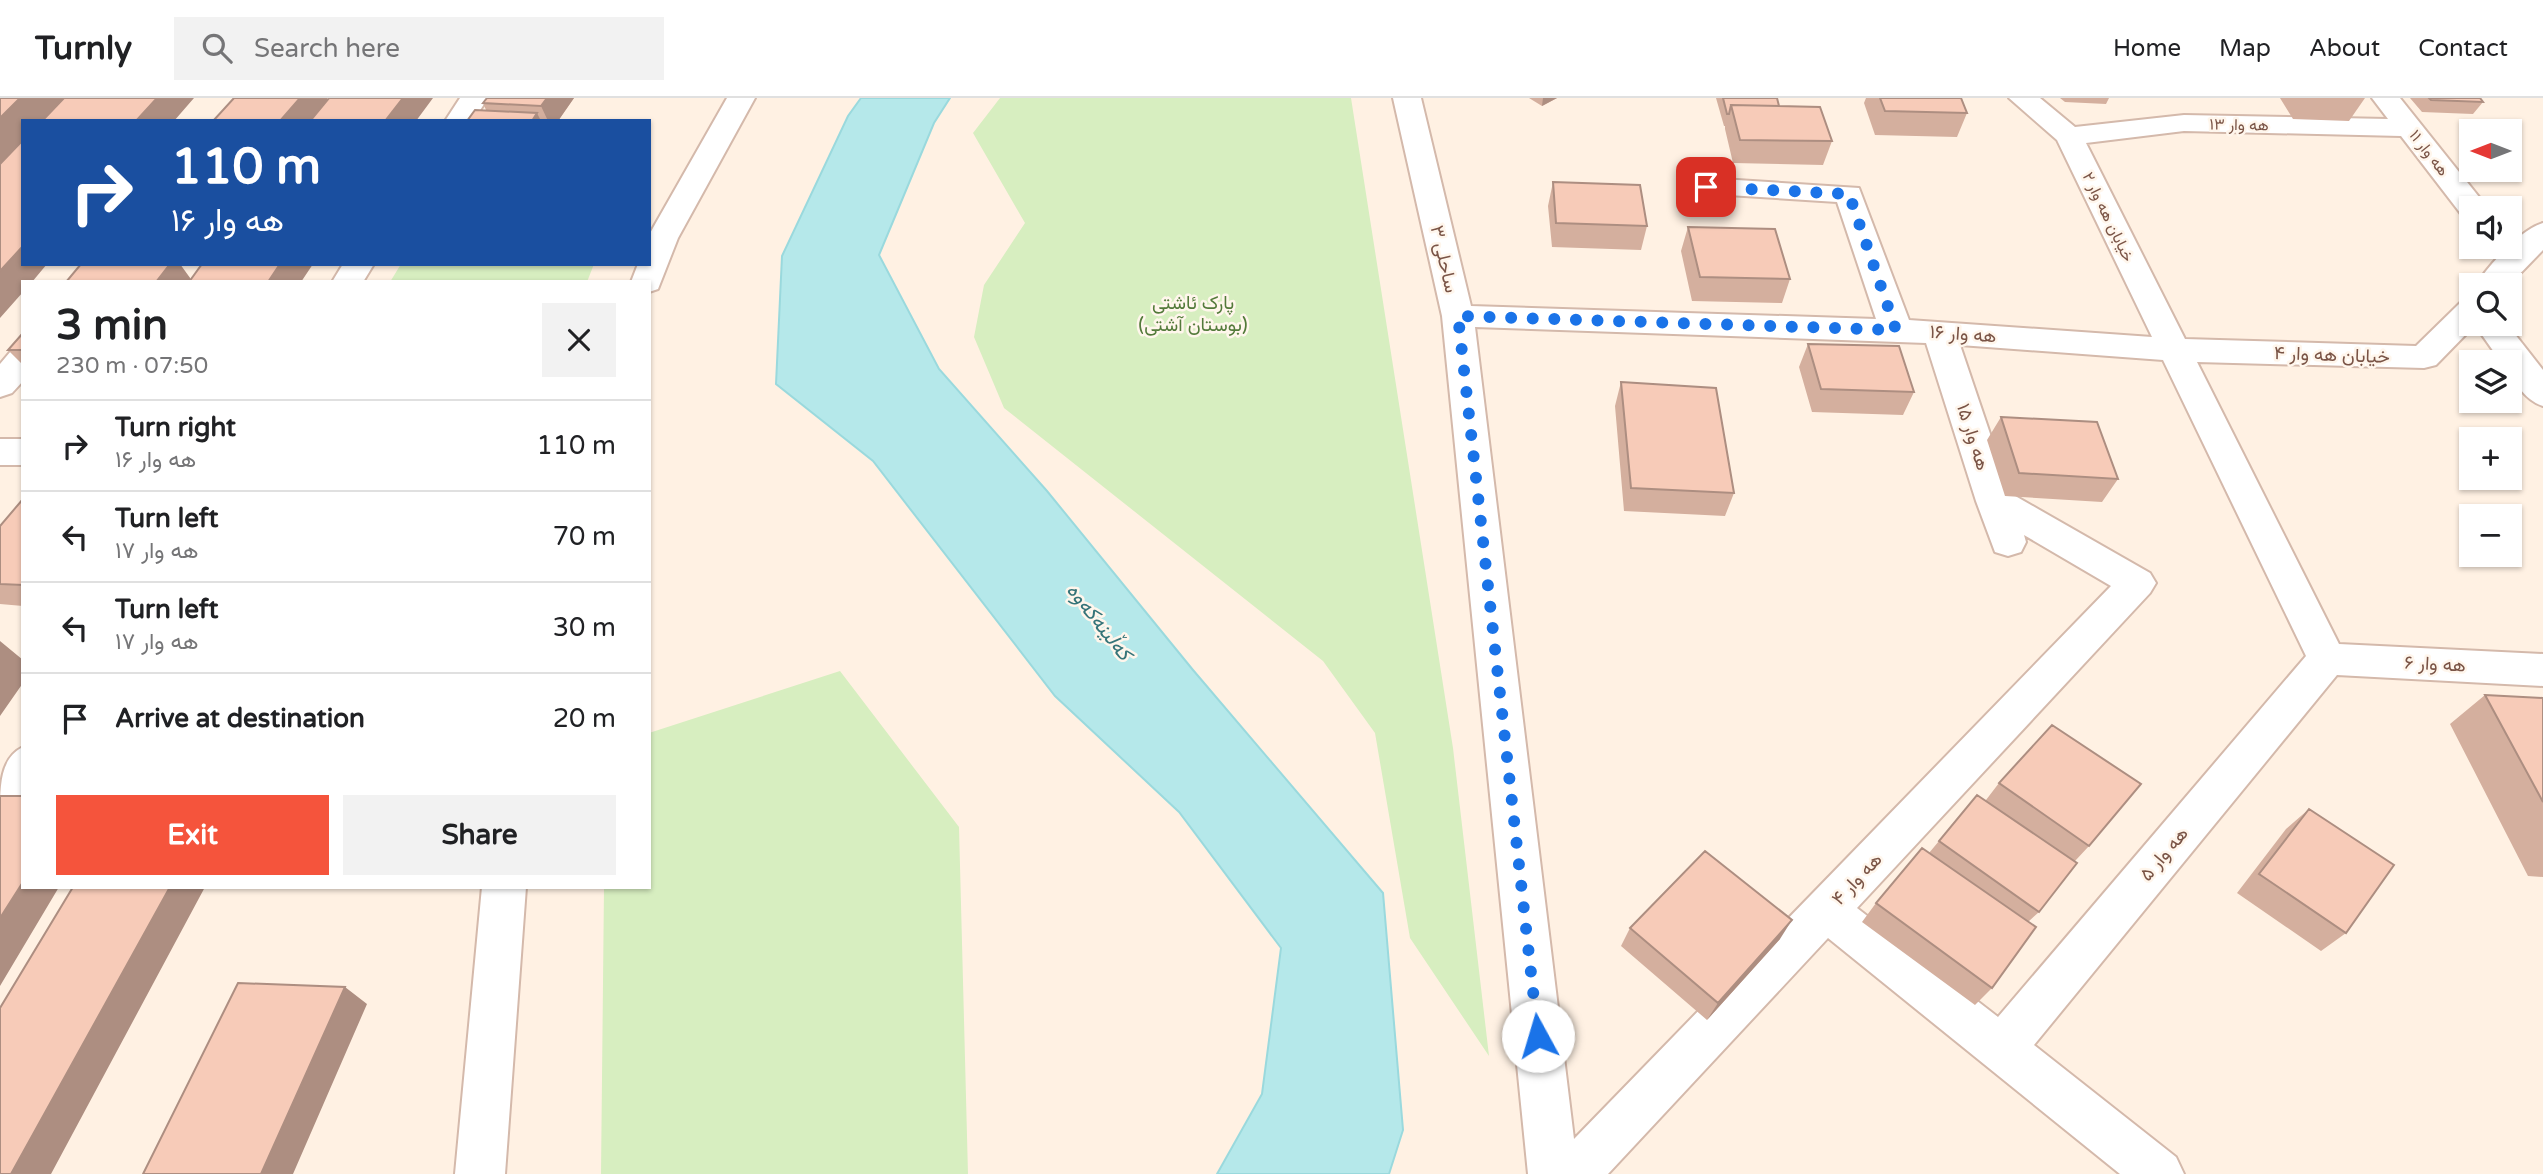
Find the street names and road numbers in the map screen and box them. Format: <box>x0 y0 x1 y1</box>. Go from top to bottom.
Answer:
street label: هه وار ۱۳ <box>2209 114 2269 136</box>
street label: هه وار ۱۱ <box>2405 126 2453 180</box>
street label: خیابان هه وار ۲ <box>2078 169 2138 265</box>
street label: ساحلی ۳ <box>1426 223 1462 295</box>
street label: هه وار ۱۶ <box>1929 321 1997 347</box>
street label: خیابان هه وار ۴ <box>2274 342 2390 368</box>
street label: هه وار ۱۵ <box>1952 401 1994 473</box>
street label: هه وار ۶ <box>2404 651 2466 677</box>
street label: هه وار ۵ <box>2135 823 2193 885</box>
street label: هه وار ۴ <box>1827 848 1887 910</box>

